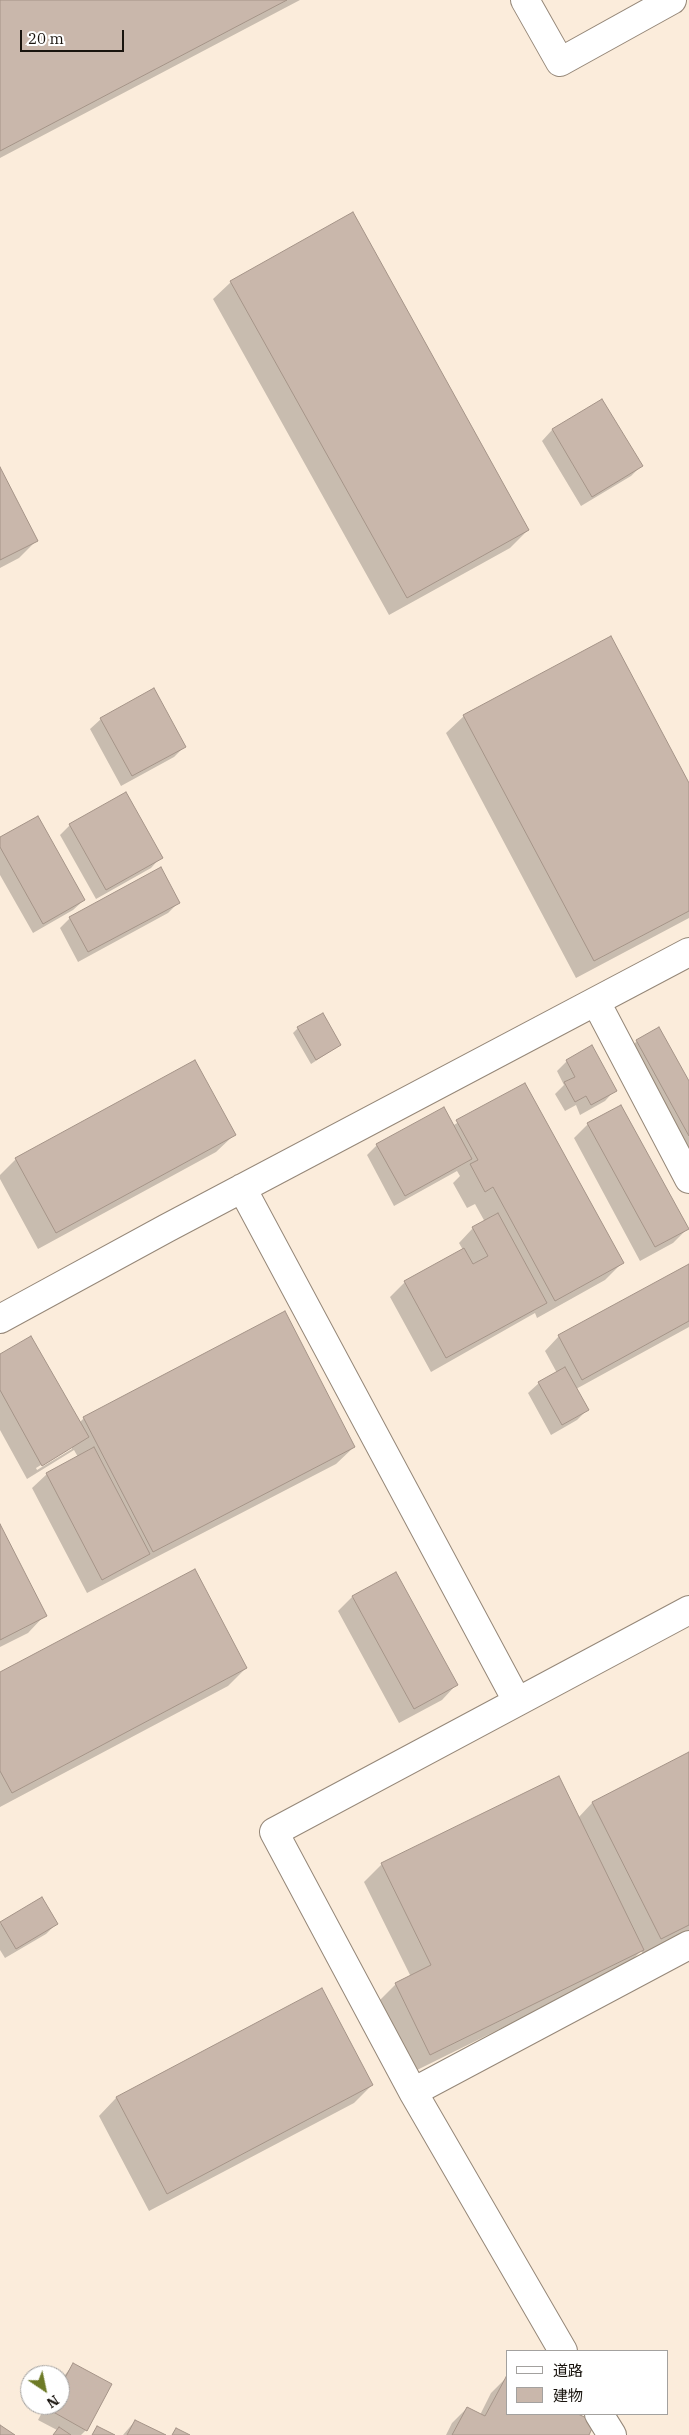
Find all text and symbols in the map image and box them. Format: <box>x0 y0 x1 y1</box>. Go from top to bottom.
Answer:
scale bar <box>22 20 126 52</box>
text: 20 m <box>28 29 64 48</box>
legend <box>507 2350 669 2415</box>
text: 道路 <box>553 2361 583 2380</box>
north arrow <box>20 2365 70 2415</box>
text: 建物 <box>553 2386 583 2405</box>
text: N <box>43 2391 62 2412</box>

